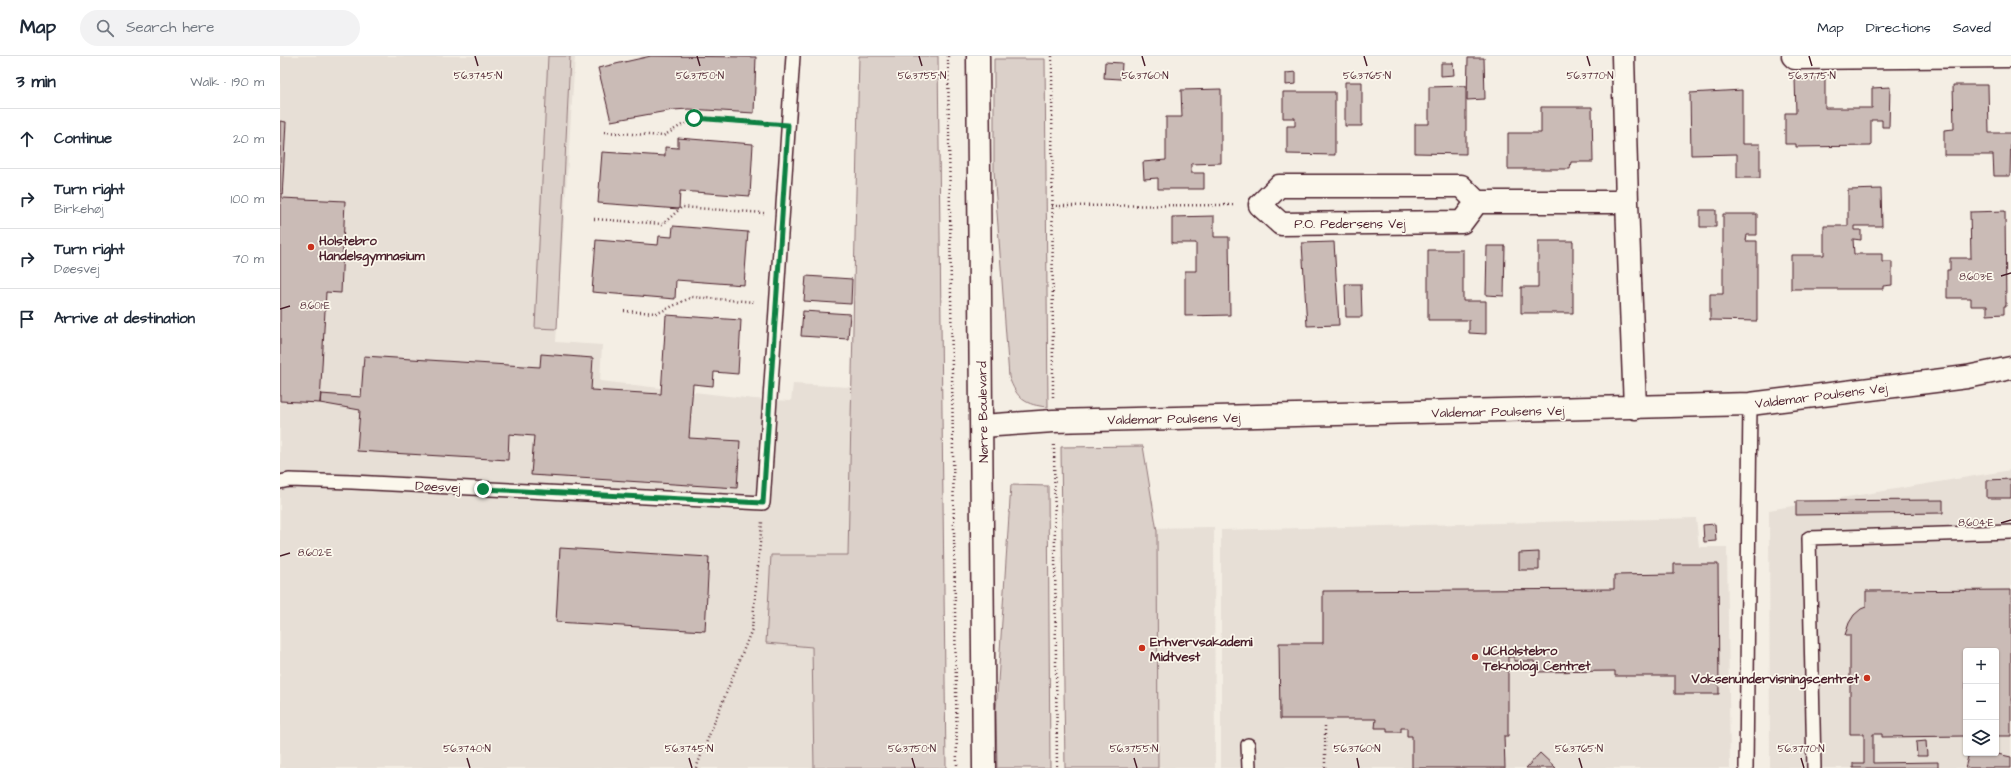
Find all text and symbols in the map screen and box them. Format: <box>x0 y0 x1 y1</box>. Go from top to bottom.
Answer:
search box <box>80 10 360 46</box>
text: Map <box>20 14 56 41</box>
icon: search <box>94 17 116 39</box>
text: Search here <box>126 17 215 38</box>
text: Map <box>1817 18 1844 38</box>
text: Directions <box>1866 18 1931 38</box>
text: Saved <box>1953 18 1991 38</box>
text: 56.3745°N <box>454 69 502 83</box>
text: 56.3750°N <box>676 69 724 83</box>
text: 56.3755°N <box>898 69 946 83</box>
text: 56.3760°N <box>1121 69 1169 83</box>
text: 56.3765°N <box>1343 69 1391 83</box>
text: 56.3770°N <box>1567 69 1613 83</box>
text: 56.3775°N <box>1788 69 1836 83</box>
text: 3 min <box>16 70 56 94</box>
text: Walk · 190 m <box>190 73 264 91</box>
route start <box>685 109 703 127</box>
icon: ahead <box>16 128 38 150</box>
text: Continue <box>54 128 112 149</box>
text: 20 m <box>233 130 264 148</box>
text: Turn right <box>54 179 125 200</box>
icon: right <box>16 188 38 210</box>
text: 100 m <box>231 190 264 208</box>
text: Birkehøj <box>54 200 103 218</box>
street label: P.O. Pedersens Vej <box>1294 215 1406 233</box>
place label: Holstebro Handelsgymnasium <box>319 232 425 267</box>
text: Turn right <box>54 239 125 260</box>
marker: Holstebro Handelsgymnasium <box>306 242 316 252</box>
icon: right <box>16 248 38 270</box>
text: 70 m <box>232 250 264 268</box>
text: Døesvej <box>54 260 99 278</box>
text: 8.603°E <box>1959 270 1993 284</box>
text: 8.601°E <box>300 299 330 313</box>
icon: arrive <box>16 308 38 330</box>
text: Arrive at destination <box>54 308 195 329</box>
street label: Nørre Boulevard <box>973 361 993 463</box>
street label: Valdemar Poulsens Vej <box>1754 379 1889 413</box>
street label: Valdemar Poulsens Vej <box>1431 402 1565 422</box>
street label: Valdemar Poulsens Vej <box>1107 409 1241 429</box>
street label: Døesvej <box>415 477 462 497</box>
route end <box>474 480 492 498</box>
text: 8.604°E <box>1958 516 1994 530</box>
text: 8.602°E <box>298 546 332 560</box>
place label: Erhvervsakademi Midtvest <box>1150 633 1254 666</box>
place label: UCHolstebro Teknologi Centret <box>1482 642 1591 677</box>
marker: Erhvervsakademi Midtvest <box>1137 643 1147 653</box>
map controls <box>1963 648 1999 756</box>
button: + <box>1963 648 1999 684</box>
marker: UCHolstebro Teknologi Centret <box>1470 652 1480 662</box>
place label: Voksenundervisningscentret <box>1691 670 1860 690</box>
marker: Voksenundervisningscentret <box>1862 673 1872 683</box>
button: − <box>1963 684 1999 720</box>
button: layers <box>1963 720 1999 756</box>
text: 56.3740°N <box>443 742 491 756</box>
text: 56.3745°N <box>665 742 713 756</box>
text: 56.3750°N <box>888 742 936 756</box>
text: 56.3755°N <box>1110 742 1158 756</box>
text: 56.3760°N <box>1333 742 1381 756</box>
text: 56.3765°N <box>1555 742 1603 756</box>
text: 56.3770°N <box>1778 742 1824 756</box>

